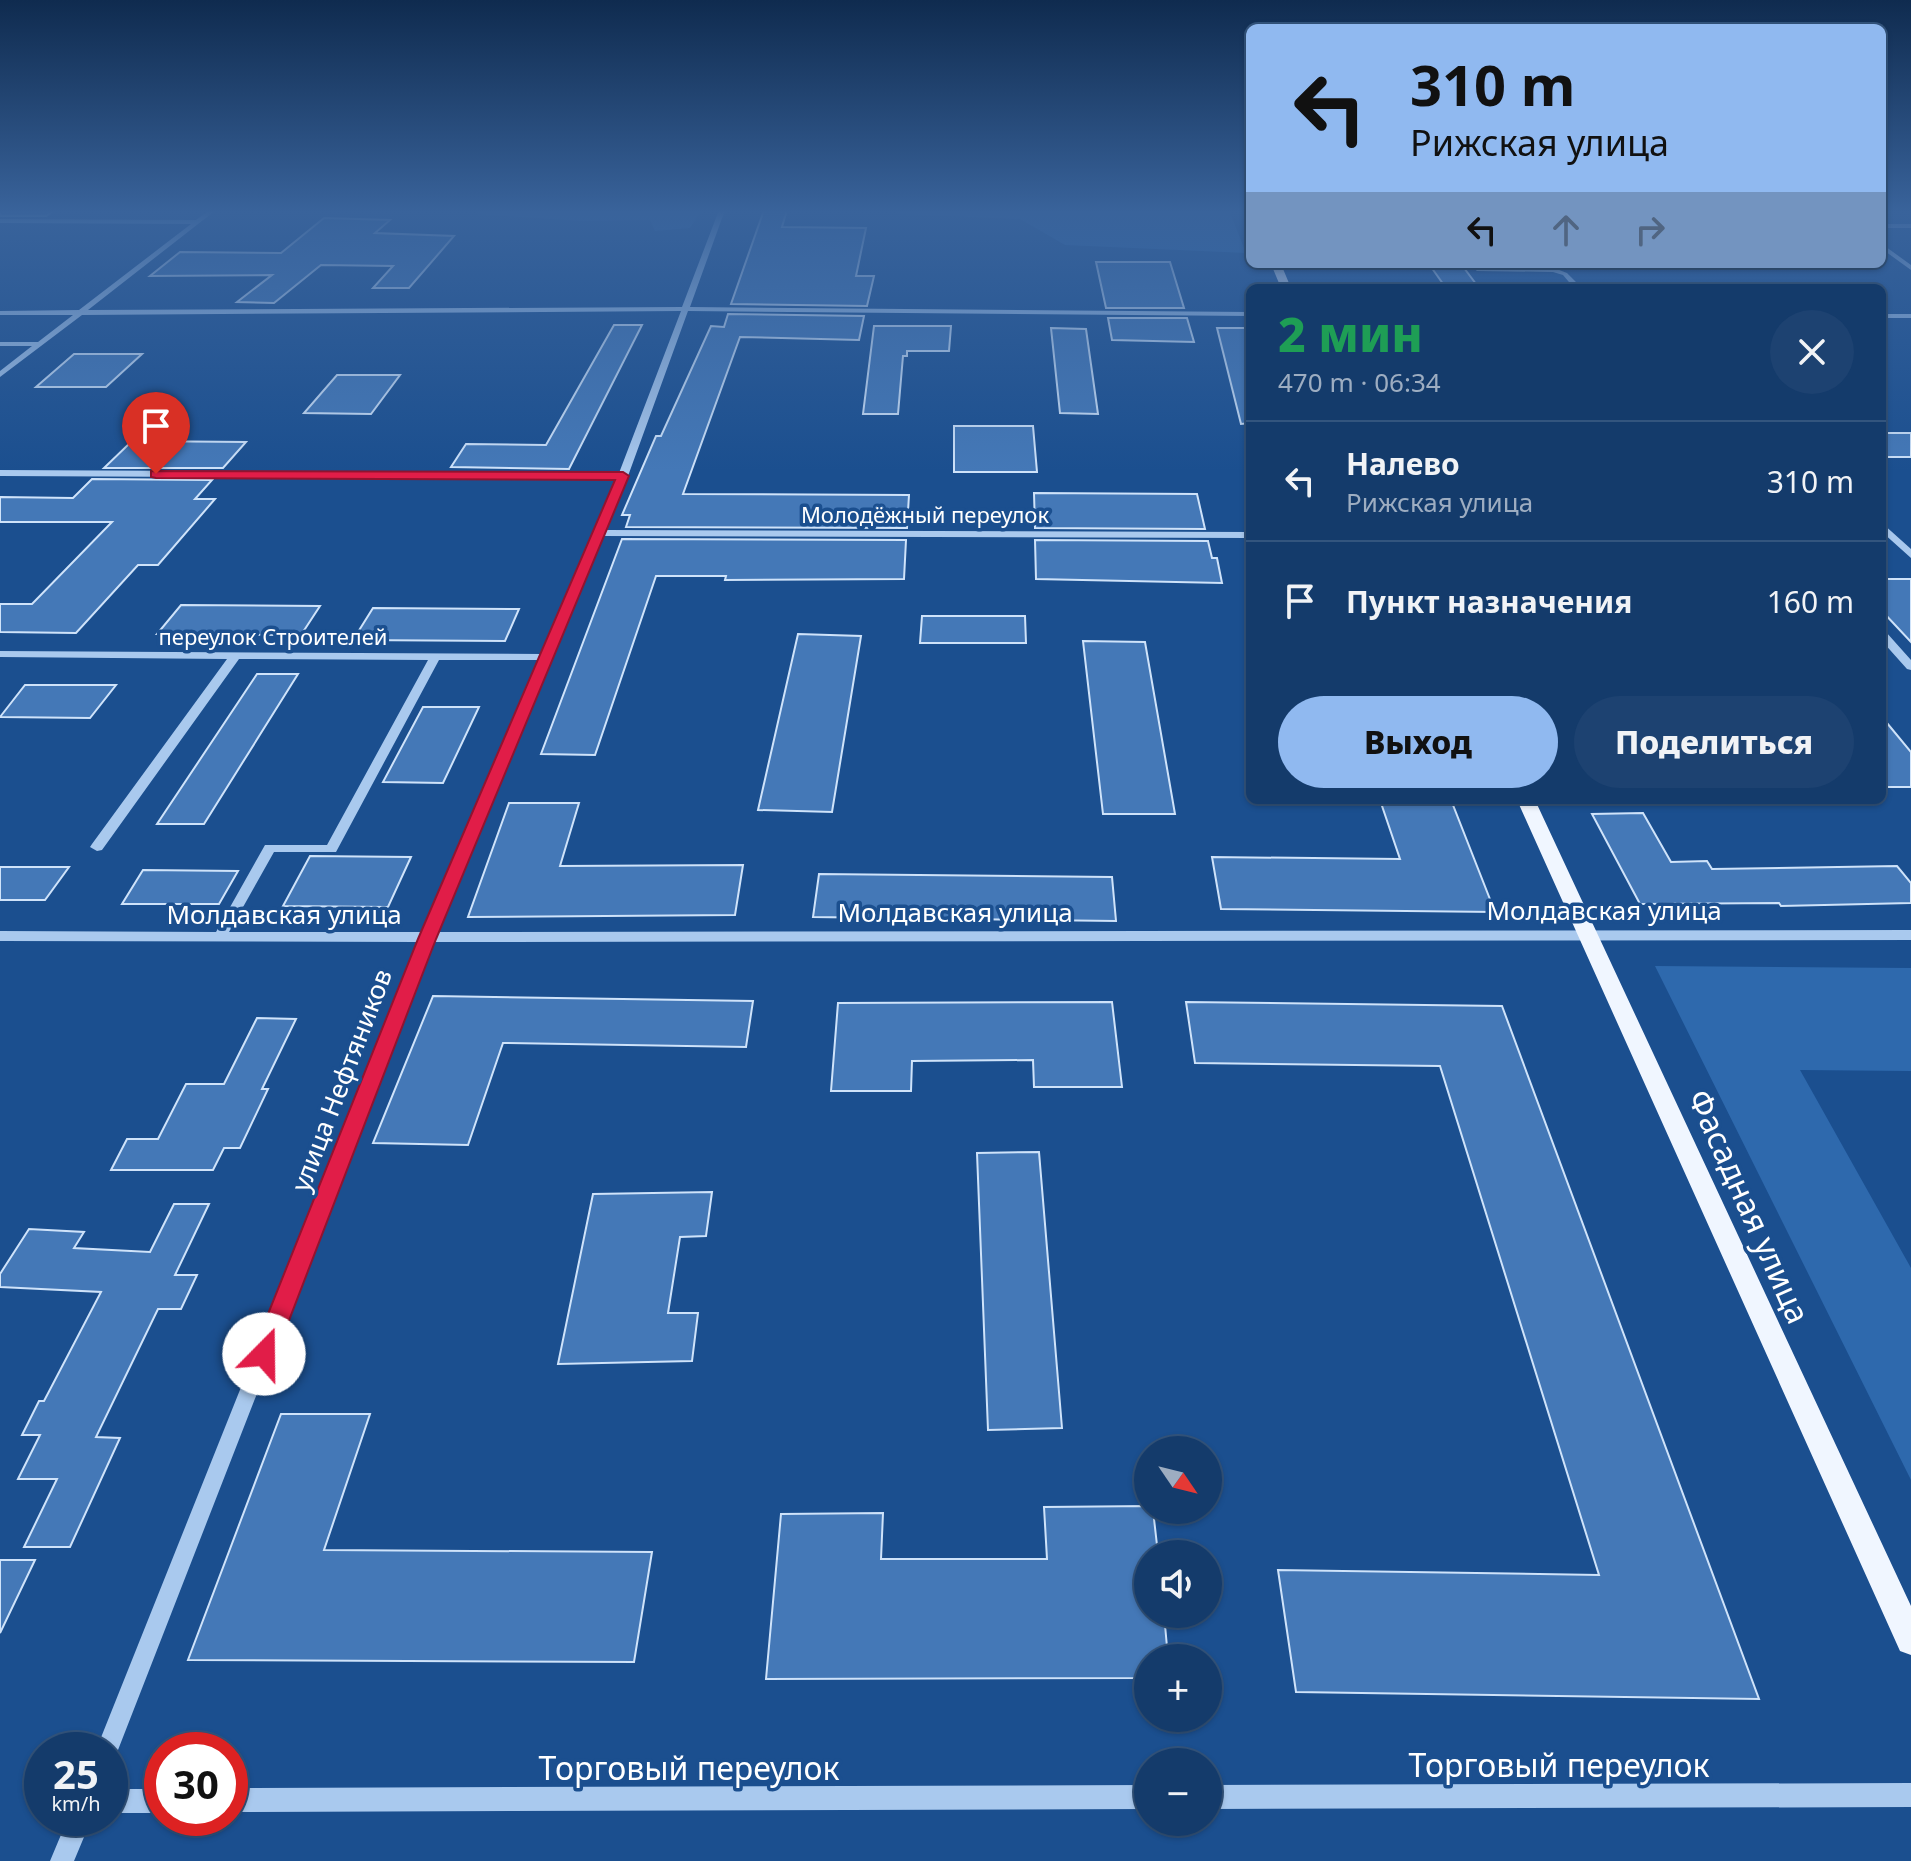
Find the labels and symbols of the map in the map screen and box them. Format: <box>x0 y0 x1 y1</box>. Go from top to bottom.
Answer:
pin <box>122 392 190 474</box>
street label: Молодёжный переулок <box>801 499 1049 529</box>
street label: переулок Строителей <box>158 621 388 651</box>
street label: Молдавская улица <box>1486 892 1722 928</box>
street label: Молдавская улица <box>837 894 1073 930</box>
street label: Молдавская улица <box>166 896 402 932</box>
street label: улица Нефтяников <box>282 964 400 1196</box>
street label: Фасадная улица <box>1679 1082 1821 1330</box>
position arrow <box>222 1312 306 1396</box>
north arrow <box>1134 1436 1222 1524</box>
speed limit sign: 30 <box>144 1732 248 1836</box>
street label: Торговый переулок <box>1409 1743 1709 1786</box>
street label: Торговый переулок <box>539 1746 839 1789</box>

